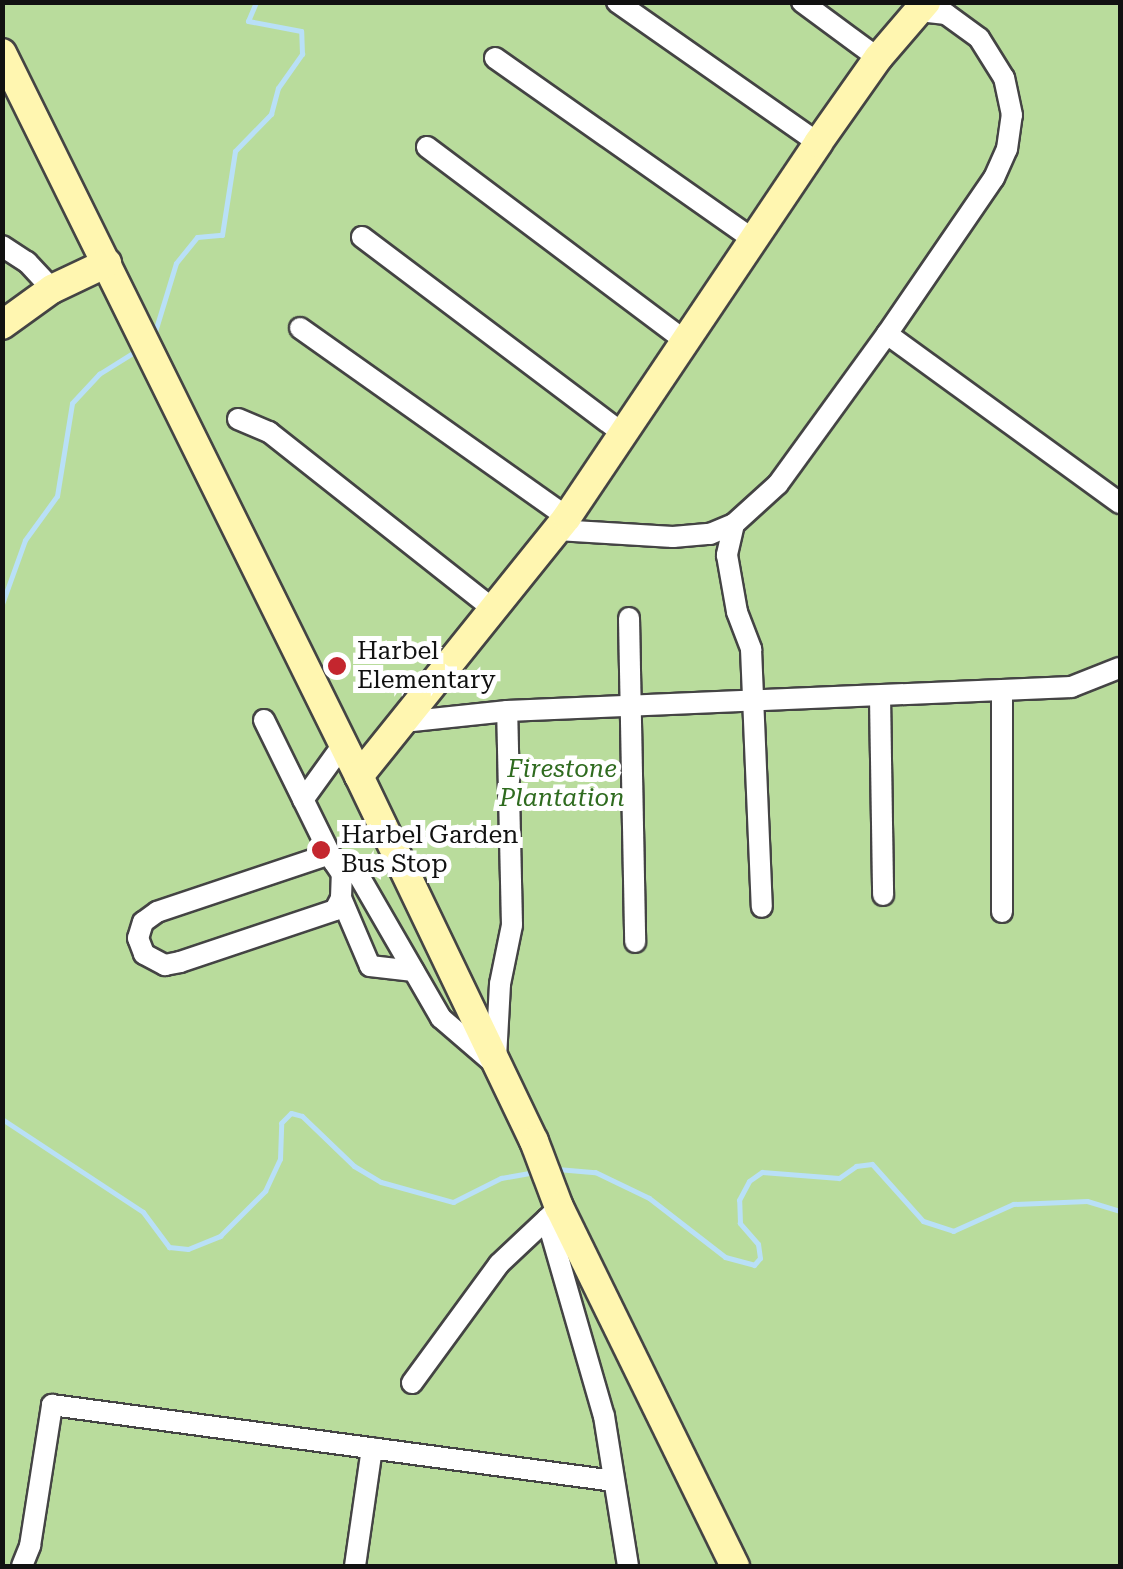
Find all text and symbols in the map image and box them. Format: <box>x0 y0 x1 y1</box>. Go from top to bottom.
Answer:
place label: Harbel Elementary <box>357 637 495 696</box>
marker: Harbel Elementary <box>326 655 348 677</box>
park label: Firestone Plantation <box>499 755 625 814</box>
place label: Harbel Garden Bus Stop <box>341 821 518 880</box>
marker: Harbel Garden Bus Stop <box>310 839 332 861</box>

